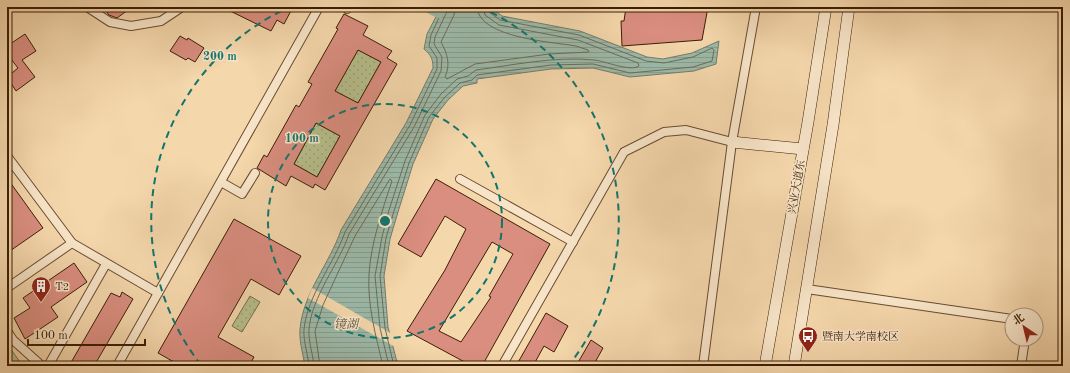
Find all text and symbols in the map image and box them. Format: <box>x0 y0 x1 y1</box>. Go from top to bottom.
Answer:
text: 200 m <box>203 51 237 63</box>
text: 100 m <box>285 133 319 145</box>
street label: 兴业大道东 <box>785 159 808 215</box>
centre of rings <box>378 214 392 228</box>
building icon: T2 <box>30 275 52 303</box>
place label: T2 <box>55 282 69 293</box>
north arrow <box>1004 307 1044 347</box>
text: 北 <box>1011 312 1027 328</box>
water label: 镜湖 <box>334 317 360 331</box>
scale bar <box>28 321 145 347</box>
bus stop icon: 暨南大学南校区 <box>797 325 819 353</box>
text: 100 m <box>34 330 68 342</box>
place label: 暨南大学南校区 <box>822 330 899 343</box>

